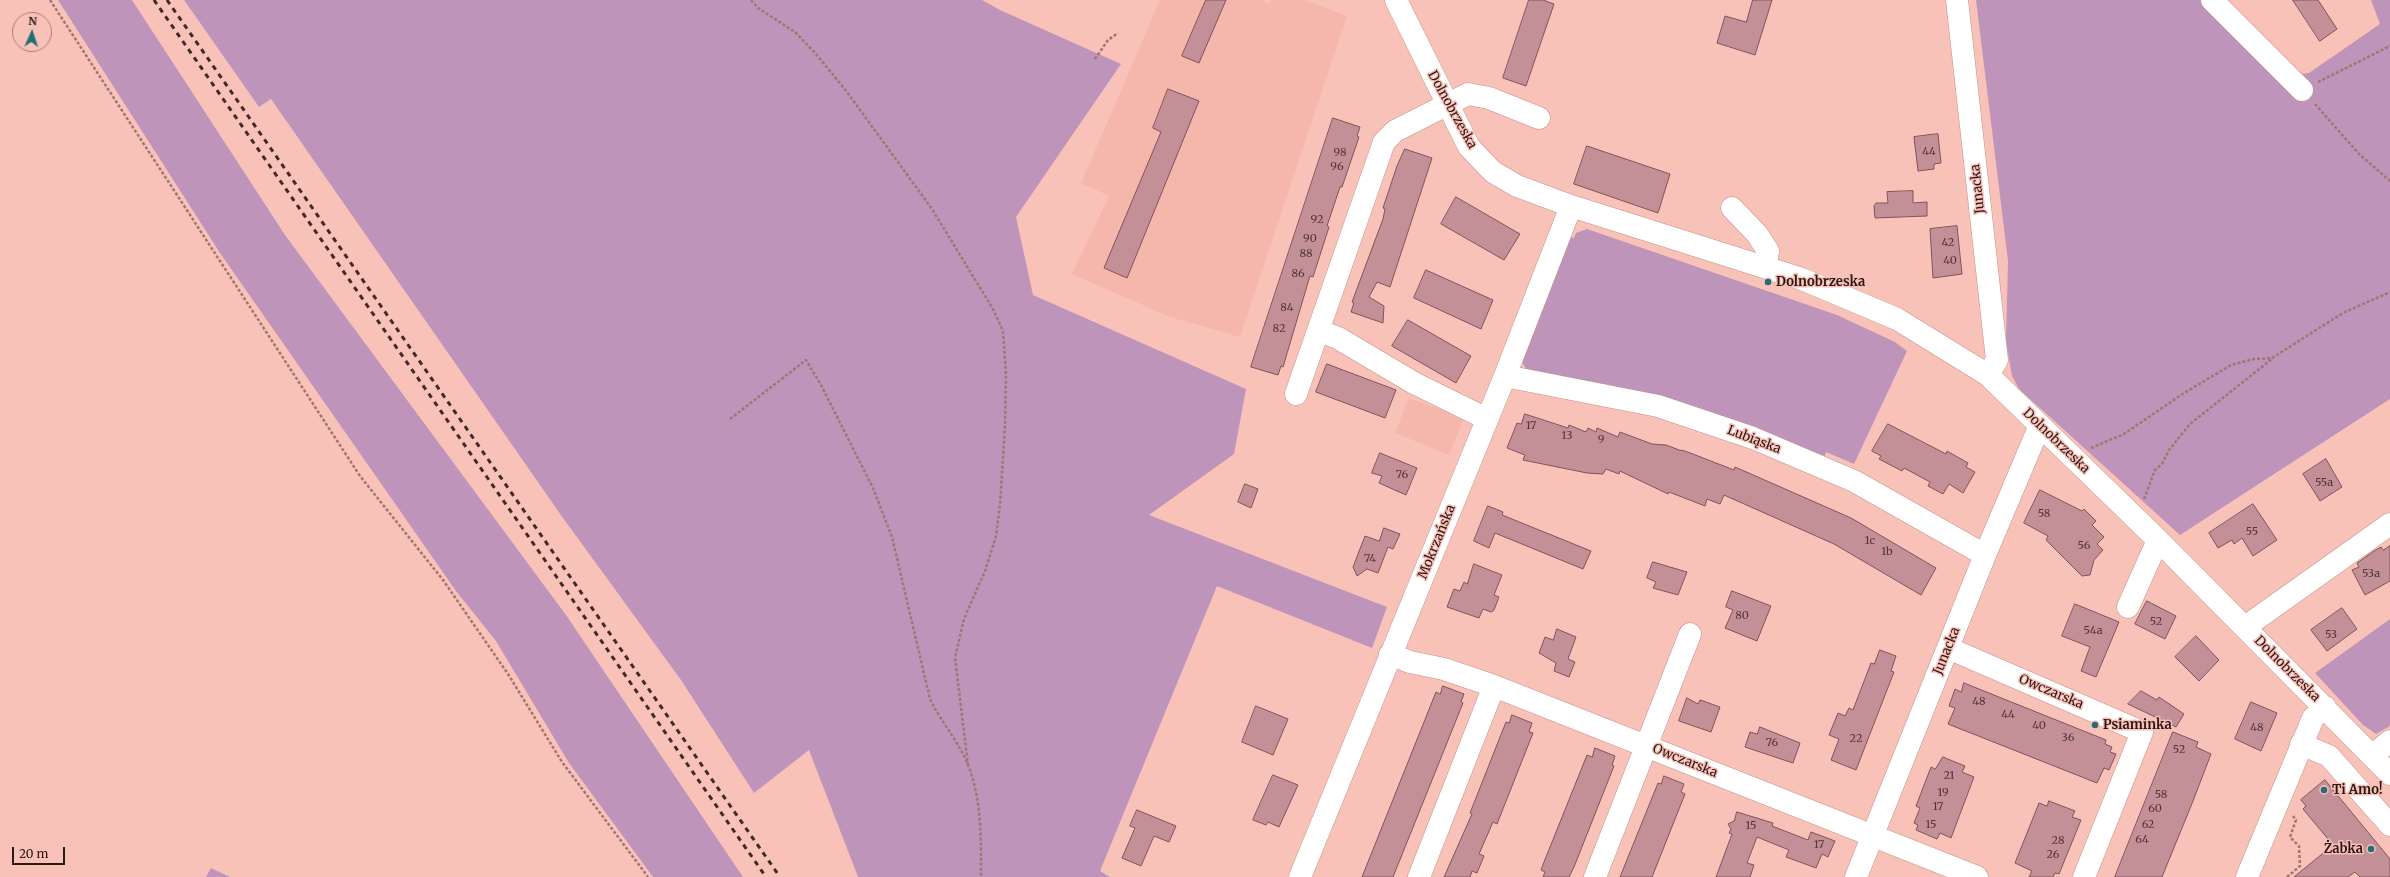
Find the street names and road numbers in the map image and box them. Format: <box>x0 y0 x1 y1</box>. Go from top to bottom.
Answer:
street label: Dolnobrzeska <box>1424 68 1480 152</box>
street label: Junacka <box>1968 163 1988 215</box>
street label: Dolnobrzeska <box>2019 405 2093 477</box>
street label: Lubiąska <box>1725 423 1783 457</box>
street label: Mokrzańska <box>1415 503 1459 581</box>
street label: Junacka <box>1930 625 1964 677</box>
street label: Dolnobrzeska <box>2251 633 2323 705</box>
street label: Owczarska <box>2016 671 2086 713</box>
street label: Owczarska <box>1650 741 1720 781</box>

